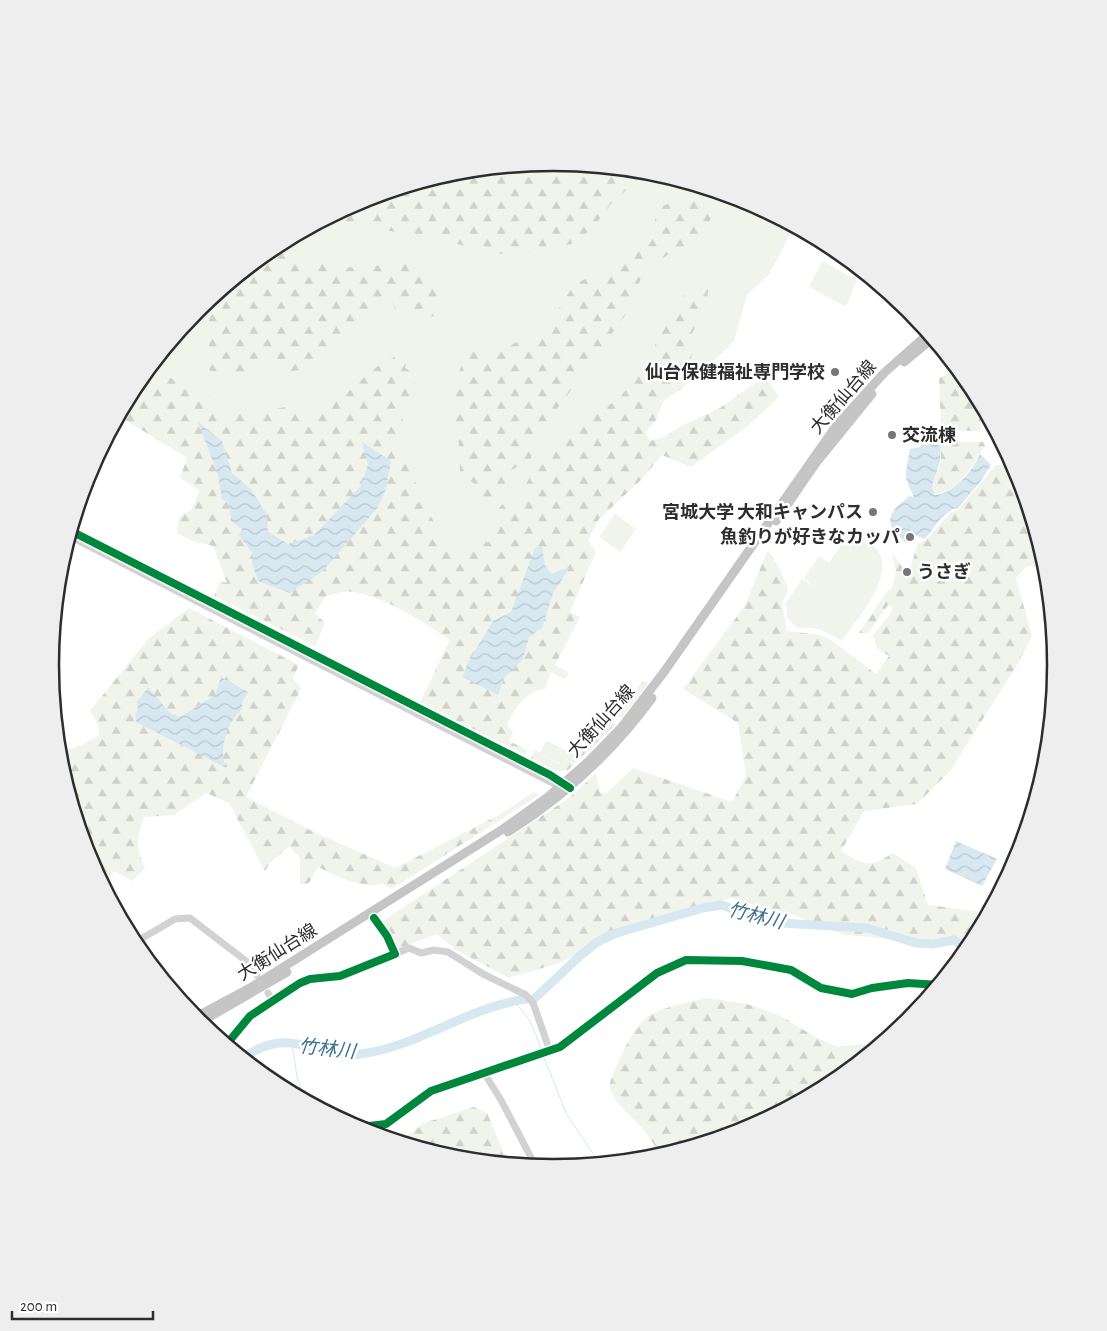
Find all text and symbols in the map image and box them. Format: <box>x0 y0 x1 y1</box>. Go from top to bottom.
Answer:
street label: 大衡仙台線 <box>806 356 880 438</box>
place label: 仙台保健福祉専門学校 <box>645 362 825 382</box>
marker: 仙台保健福祉専門学校 <box>829 366 841 378</box>
place label: 交流棟 <box>902 425 956 445</box>
marker: 交流棟 <box>886 429 898 441</box>
place label: 宮城大学 大和キャンパス <box>662 502 863 522</box>
marker: 宮城大学 大和キャンパス <box>867 506 879 518</box>
place label: 魚釣りが好きなカッパ <box>720 526 900 547</box>
marker: 魚釣りが好きなカッパ <box>904 531 916 543</box>
place label: うさぎ <box>917 562 971 582</box>
marker: うさぎ <box>901 566 913 578</box>
street label: 大衡仙台線 <box>563 681 639 761</box>
water label: 竹林川 <box>726 899 788 933</box>
street label: 大衡仙台線 <box>234 920 320 984</box>
water label: 竹林川 <box>297 1036 358 1062</box>
scale bar <box>12 1288 154 1320</box>
text: 200 m <box>20 1299 57 1314</box>

